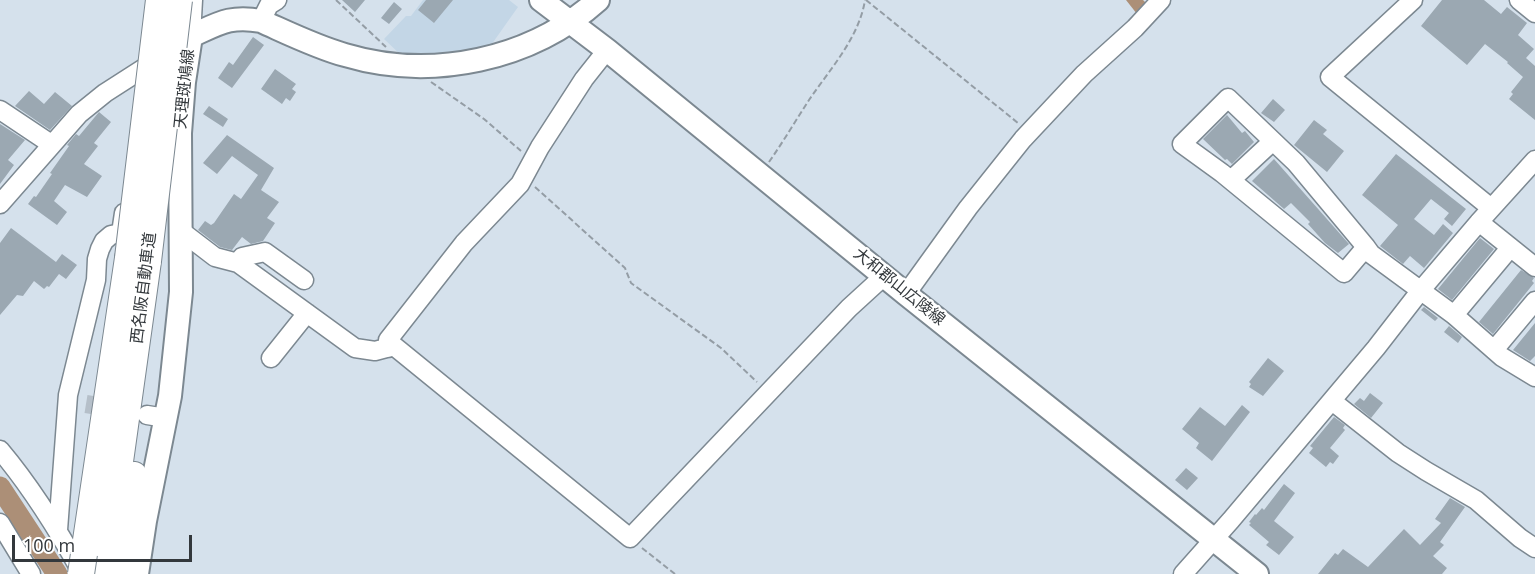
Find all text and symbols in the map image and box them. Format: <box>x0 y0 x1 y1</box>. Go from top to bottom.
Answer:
street label: 天理斑鳩線 <box>171 48 199 130</box>
street label: 西名阪自動車道 <box>128 231 160 345</box>
street label: 大和郡山広陵線 <box>849 244 949 330</box>
scale bar <box>15 523 195 561</box>
text: 100 m <box>23 533 75 557</box>

